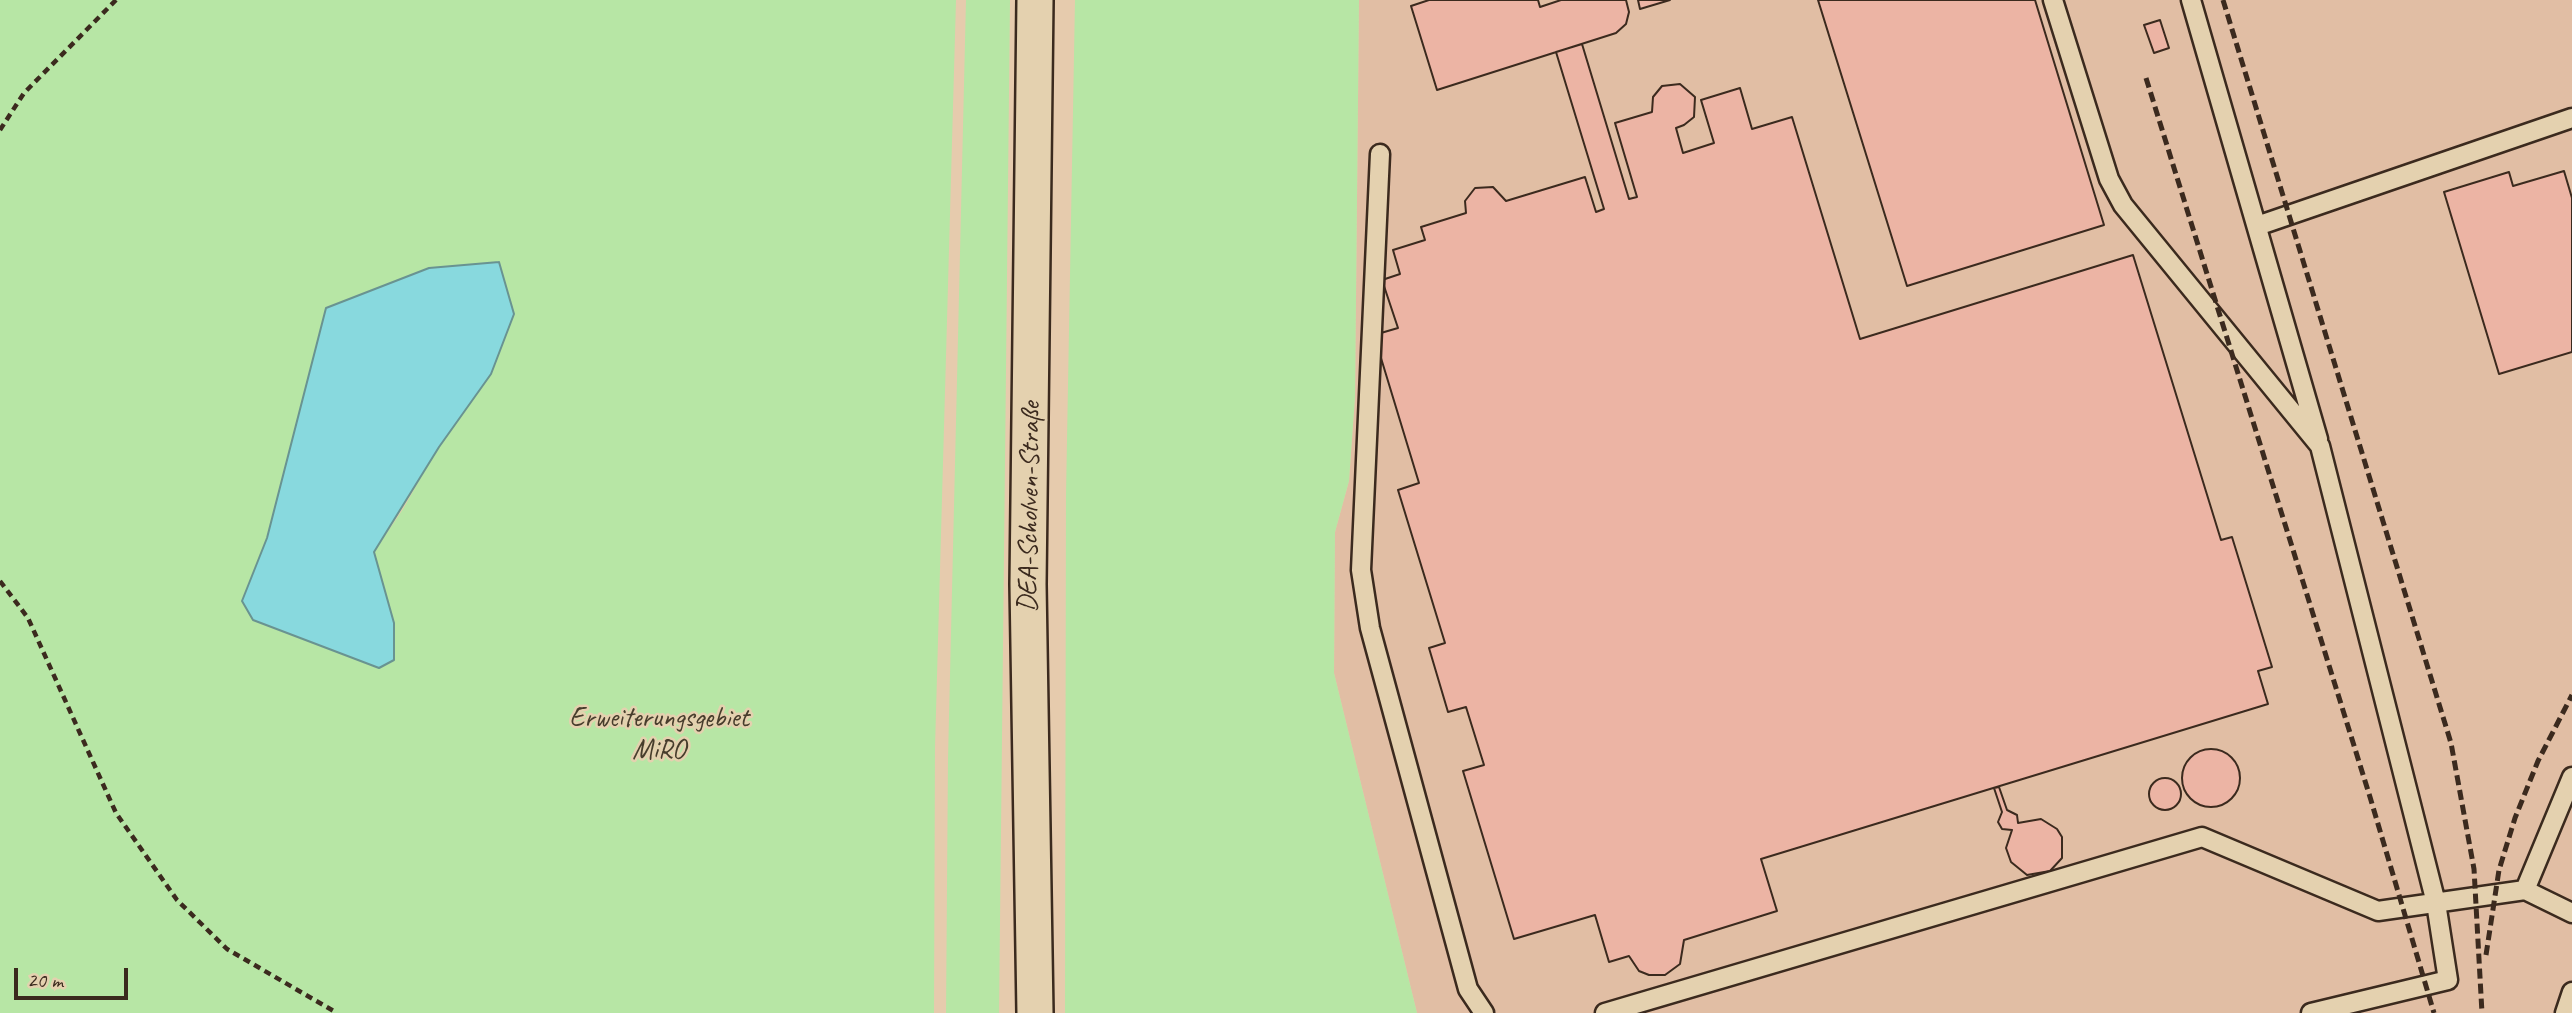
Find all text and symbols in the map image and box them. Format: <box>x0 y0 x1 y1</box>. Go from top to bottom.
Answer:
street label: DEA-Scholven-Straße <box>1011 401 1049 613</box>
park label: Erweiterungsgebiet MiRO <box>569 702 749 768</box>
scale bar <box>18 954 131 998</box>
text: 20 m <box>27 967 63 993</box>

